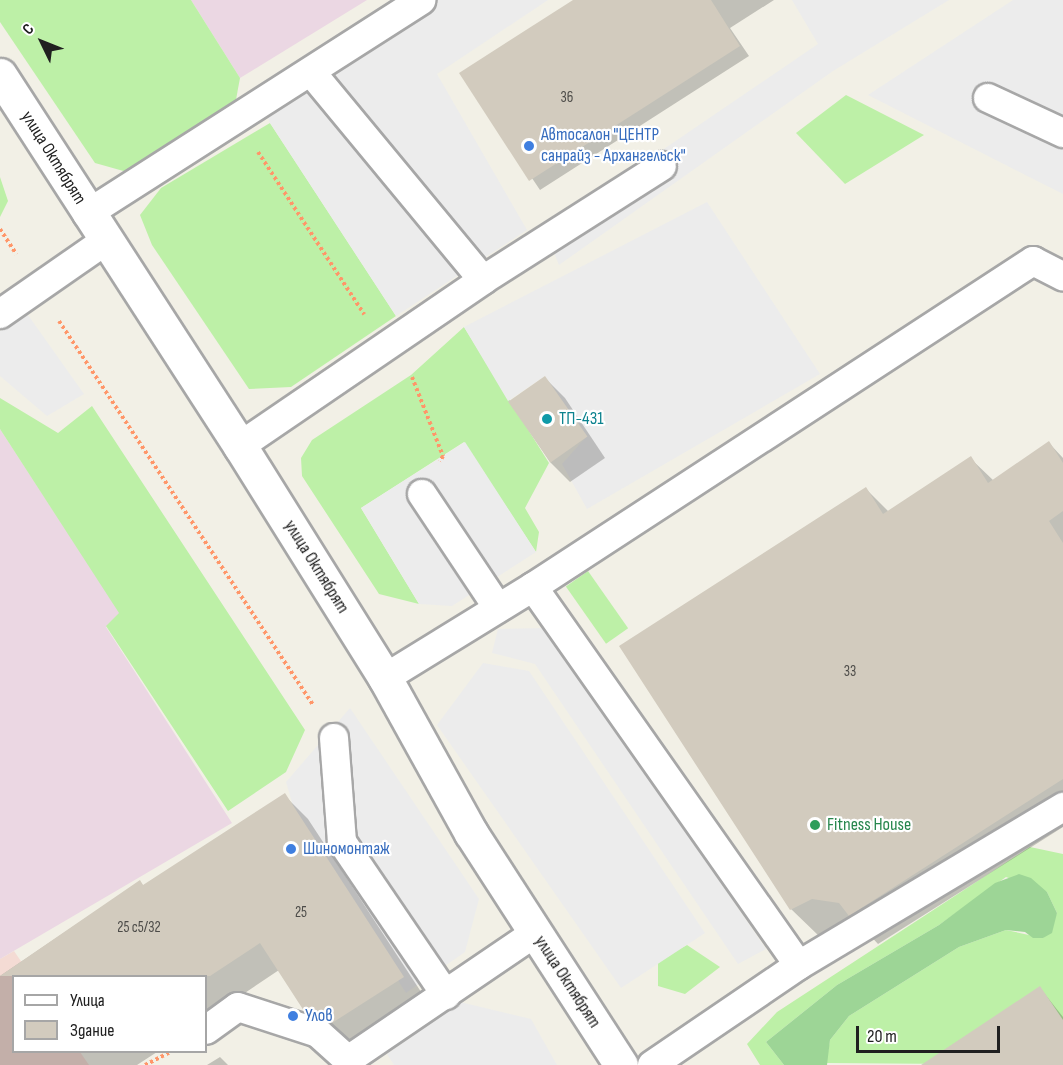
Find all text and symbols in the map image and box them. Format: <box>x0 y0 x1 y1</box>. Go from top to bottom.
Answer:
north arrow <box>12 12 72 72</box>
text: С <box>19 20 38 39</box>
house number: 36 <box>561 89 573 107</box>
street label: улица Октябрят <box>16 107 90 209</box>
place label: Автосалон "ЦЕНТР санрайз - Архангельск" <box>541 125 686 168</box>
marker: Автосалон "ЦЕНТР санрайз - Архангельск" <box>522 139 536 153</box>
place label: ТП-431 <box>559 408 603 430</box>
marker: ТП-431 <box>540 412 554 426</box>
street label: улица Октябрят <box>279 516 353 618</box>
house number: 33 <box>844 663 856 681</box>
place label: Fitness House <box>827 814 911 836</box>
marker: Fitness House <box>808 818 822 832</box>
place label: Шиномонтаж <box>303 838 390 860</box>
marker: Шиномонтаж <box>284 842 298 856</box>
house number: 25 <box>295 904 307 922</box>
house number: 25 с5/32 <box>117 919 161 937</box>
street label: улица Октябрят <box>529 932 605 1032</box>
legend <box>12 975 207 1053</box>
text: Улица <box>70 990 105 1011</box>
place label: Улов <box>305 1005 333 1027</box>
marker: Улов <box>286 1009 300 1023</box>
scale bar <box>859 1014 1003 1052</box>
text: Здание <box>70 1020 115 1041</box>
text: 20 m <box>867 1026 897 1047</box>

